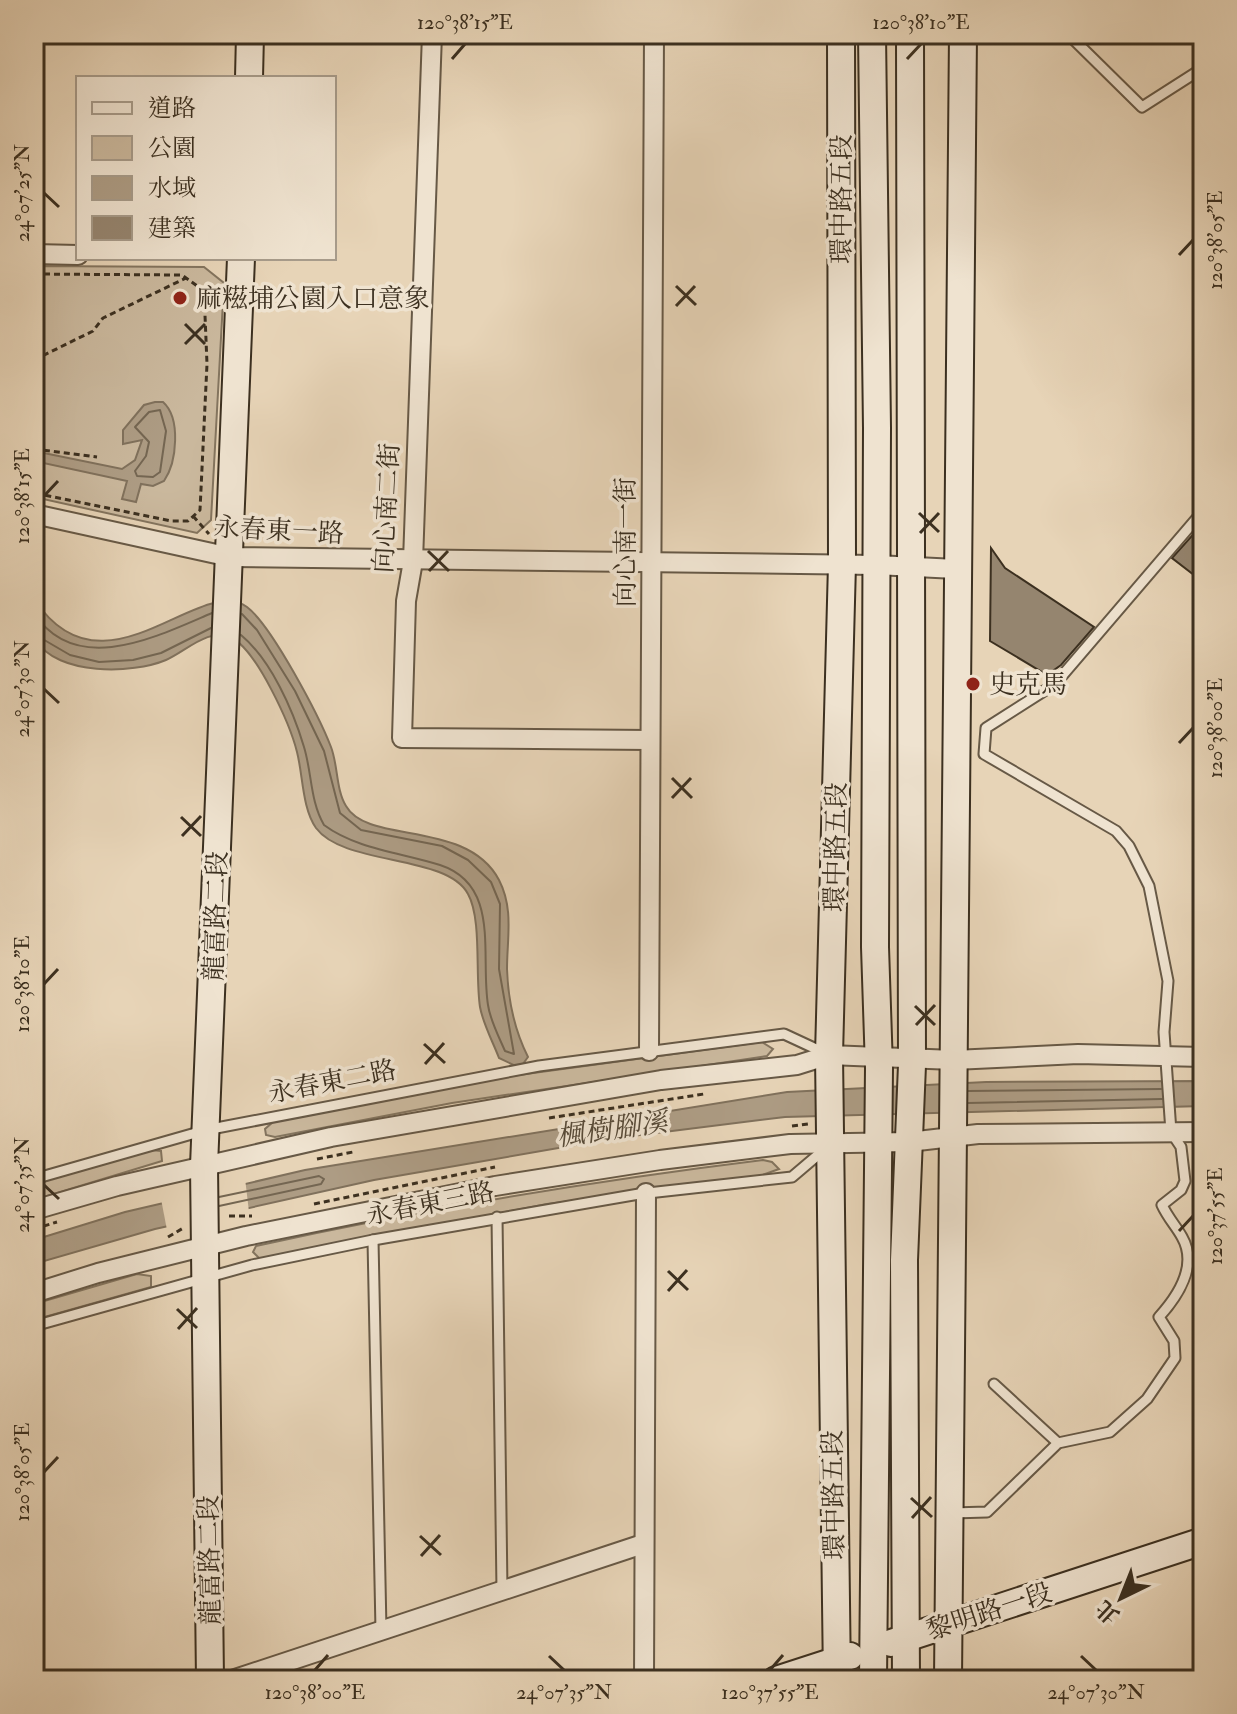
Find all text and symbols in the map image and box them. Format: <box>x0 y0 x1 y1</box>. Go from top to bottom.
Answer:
text: 120°38'15"E <box>417 10 513 35</box>
text: 120°38'10"E <box>872 10 970 35</box>
legend <box>76 76 336 260</box>
text: 道路 <box>148 93 196 124</box>
text: 公園 <box>148 133 196 164</box>
street label: 環中路五段 <box>826 134 858 264</box>
text: 24°07'25"N <box>10 144 35 242</box>
text: 水域 <box>148 173 196 204</box>
text: 120°38'05"E <box>1203 191 1228 289</box>
text: 建築 <box>148 213 196 244</box>
place label: 麻糍埔公園入口意象 <box>196 283 430 315</box>
marker: 麻糍埔公園入口意象 <box>171 289 189 307</box>
street label: 向心南二街 <box>368 442 406 574</box>
text: 120°38'15"E <box>10 448 35 544</box>
street label: 向心南一街 <box>610 477 642 607</box>
street label: 永春東一路 <box>213 512 345 550</box>
text: 24°07'30"N <box>10 640 35 738</box>
place label: 史克馬 <box>989 669 1067 701</box>
marker: 史克馬 <box>964 675 982 693</box>
text: 120°38'00"E <box>1203 678 1228 778</box>
street label: 環中路五段 <box>819 782 853 912</box>
street label: 龍富路二段 <box>198 851 234 982</box>
text: 120°38'10"E <box>10 935 35 1033</box>
street label: 永春東二路 <box>265 1054 399 1110</box>
water label: 楓樹腳溪 <box>554 1104 673 1155</box>
text: 24°07'35"N <box>10 1137 35 1233</box>
text: 120°37'55"E <box>1203 1167 1228 1265</box>
street label: 永春東三路 <box>363 1176 497 1232</box>
text: 120°38'05"E <box>10 1423 35 1521</box>
street label: 環中路五段 <box>817 1430 851 1560</box>
street label: 龍富路二段 <box>193 1495 227 1625</box>
north arrow <box>1081 1558 1161 1638</box>
street label: 黎明路一段 <box>923 1577 1056 1647</box>
text: 北 <box>1090 1594 1126 1630</box>
text: 120°38'00"E <box>265 1680 365 1705</box>
text: 24°07'35"N <box>516 1680 612 1705</box>
text: 120°37'55"E <box>721 1680 819 1705</box>
text: 24°07'30"N <box>1047 1680 1145 1705</box>

